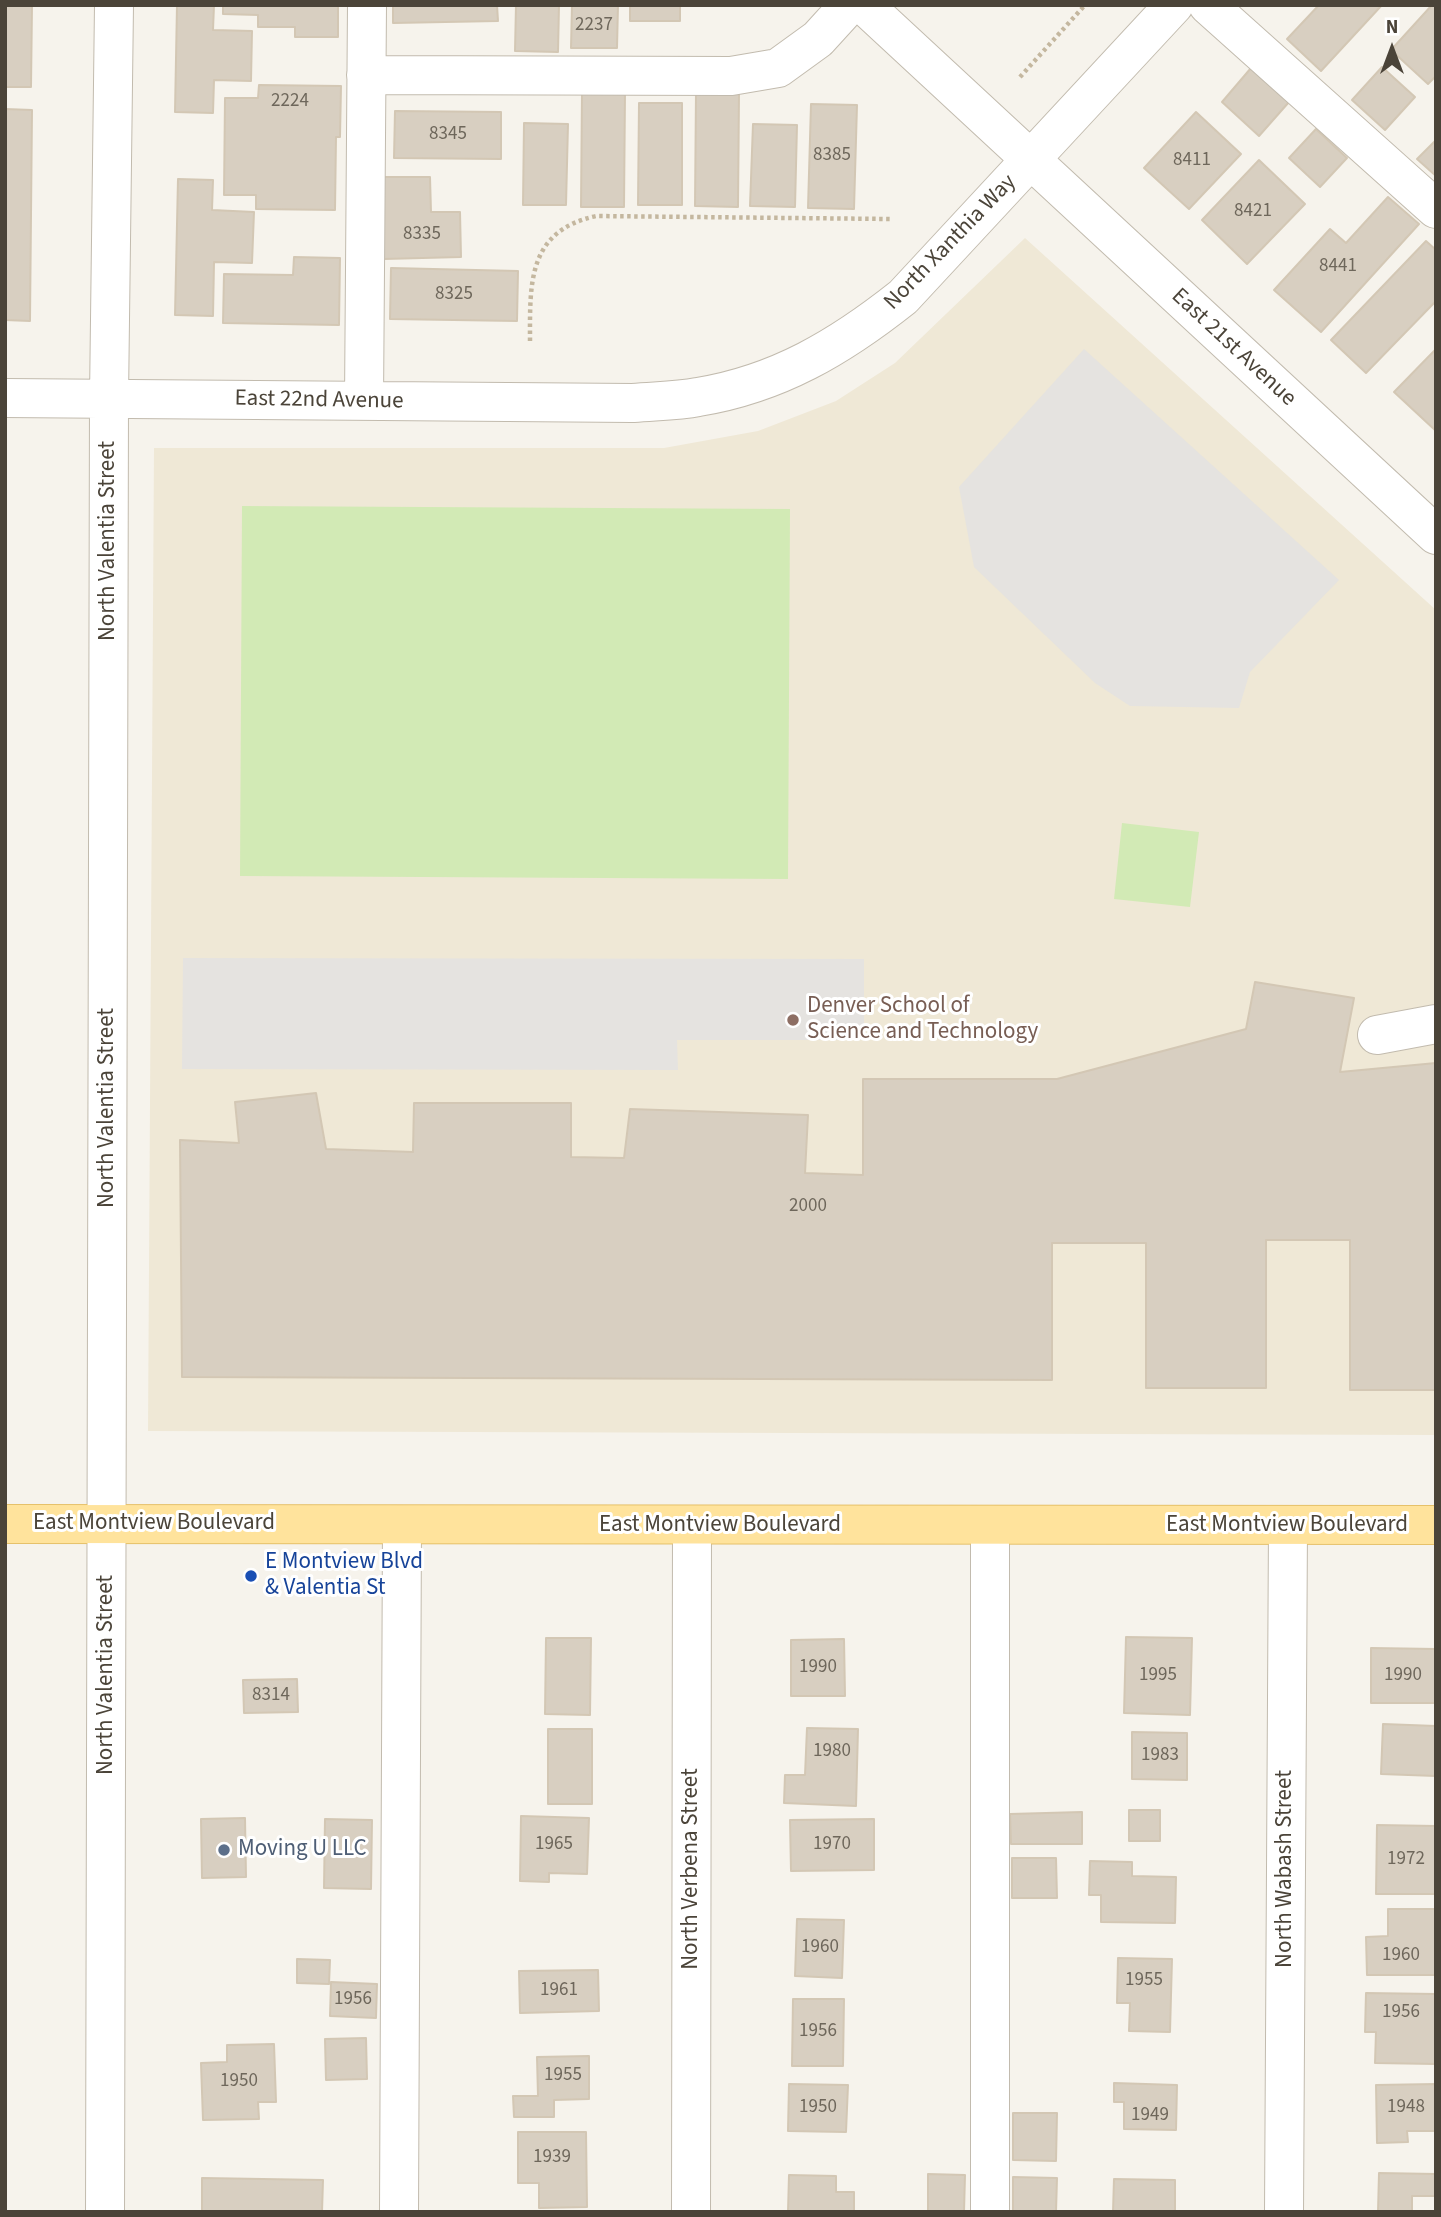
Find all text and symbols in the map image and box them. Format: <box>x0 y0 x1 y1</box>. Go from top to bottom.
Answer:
north arrow <box>1357 14 1427 84</box>
text: N <box>1386 14 1398 41</box>
house number: 2237 <box>575 15 613 37</box>
house number: 2224 <box>271 91 309 113</box>
house number: 8345 <box>429 124 467 146</box>
house number: 8385 <box>813 145 851 167</box>
house number: 8411 <box>1173 150 1211 172</box>
street label: North Xanthia Way <box>879 169 1023 317</box>
house number: 8421 <box>1234 201 1272 223</box>
house number: 8335 <box>403 224 441 246</box>
house number: 8441 <box>1319 256 1357 278</box>
street label: East 21st Avenue <box>1165 283 1301 413</box>
house number: 8325 <box>435 284 473 306</box>
street label: East 22nd Avenue <box>234 386 404 416</box>
street label: North Valentia Street <box>95 441 123 641</box>
place label: Denver School of Science and Technology <box>807 993 1038 1047</box>
street label: North Valentia Street <box>94 1008 122 1208</box>
marker: Denver School of Science and Technology <box>785 1012 801 1028</box>
house number: 2000 <box>789 1196 827 1218</box>
street label: East Montview Boulevard <box>33 1510 275 1538</box>
street label: East Montview Boulevard <box>599 1512 841 1540</box>
street label: East Montview Boulevard <box>1166 1512 1408 1540</box>
place label: E Montview Blvd & Valentia St <box>265 1549 423 1603</box>
marker: E Montview Blvd & Valentia St <box>243 1568 259 1584</box>
street label: North Valentia Street <box>93 1575 121 1775</box>
house number: 1990 <box>799 1657 837 1679</box>
house number: 1995 <box>1139 1665 1177 1687</box>
house number: 1990 <box>1384 1665 1422 1687</box>
house number: 8314 <box>252 1685 290 1707</box>
house number: 1980 <box>813 1741 851 1763</box>
house number: 1983 <box>1141 1745 1179 1767</box>
street label: North Verbena Street <box>678 1768 706 1970</box>
street label: North Wabash Street <box>1272 1770 1300 1968</box>
house number: 1965 <box>535 1834 573 1856</box>
house number: 1970 <box>813 1834 851 1856</box>
place label: Moving U LLC <box>238 1836 367 1864</box>
marker: Moving U LLC <box>216 1842 232 1858</box>
house number: 1972 <box>1387 1849 1425 1871</box>
house number: 1960 <box>801 1937 839 1959</box>
house number: 1960 <box>1382 1945 1420 1967</box>
house number: 1955 <box>1125 1970 1163 1992</box>
house number: 1961 <box>540 1980 578 2002</box>
house number: 1956 <box>334 1989 372 2011</box>
house number: 1956 <box>1382 2002 1420 2024</box>
house number: 1956 <box>799 2021 837 2043</box>
house number: 1955 <box>544 2065 582 2087</box>
house number: 1950 <box>220 2071 258 2093</box>
house number: 1950 <box>799 2097 837 2119</box>
house number: 1948 <box>1387 2097 1425 2119</box>
house number: 1949 <box>1131 2105 1169 2127</box>
house number: 1939 <box>533 2147 571 2169</box>

